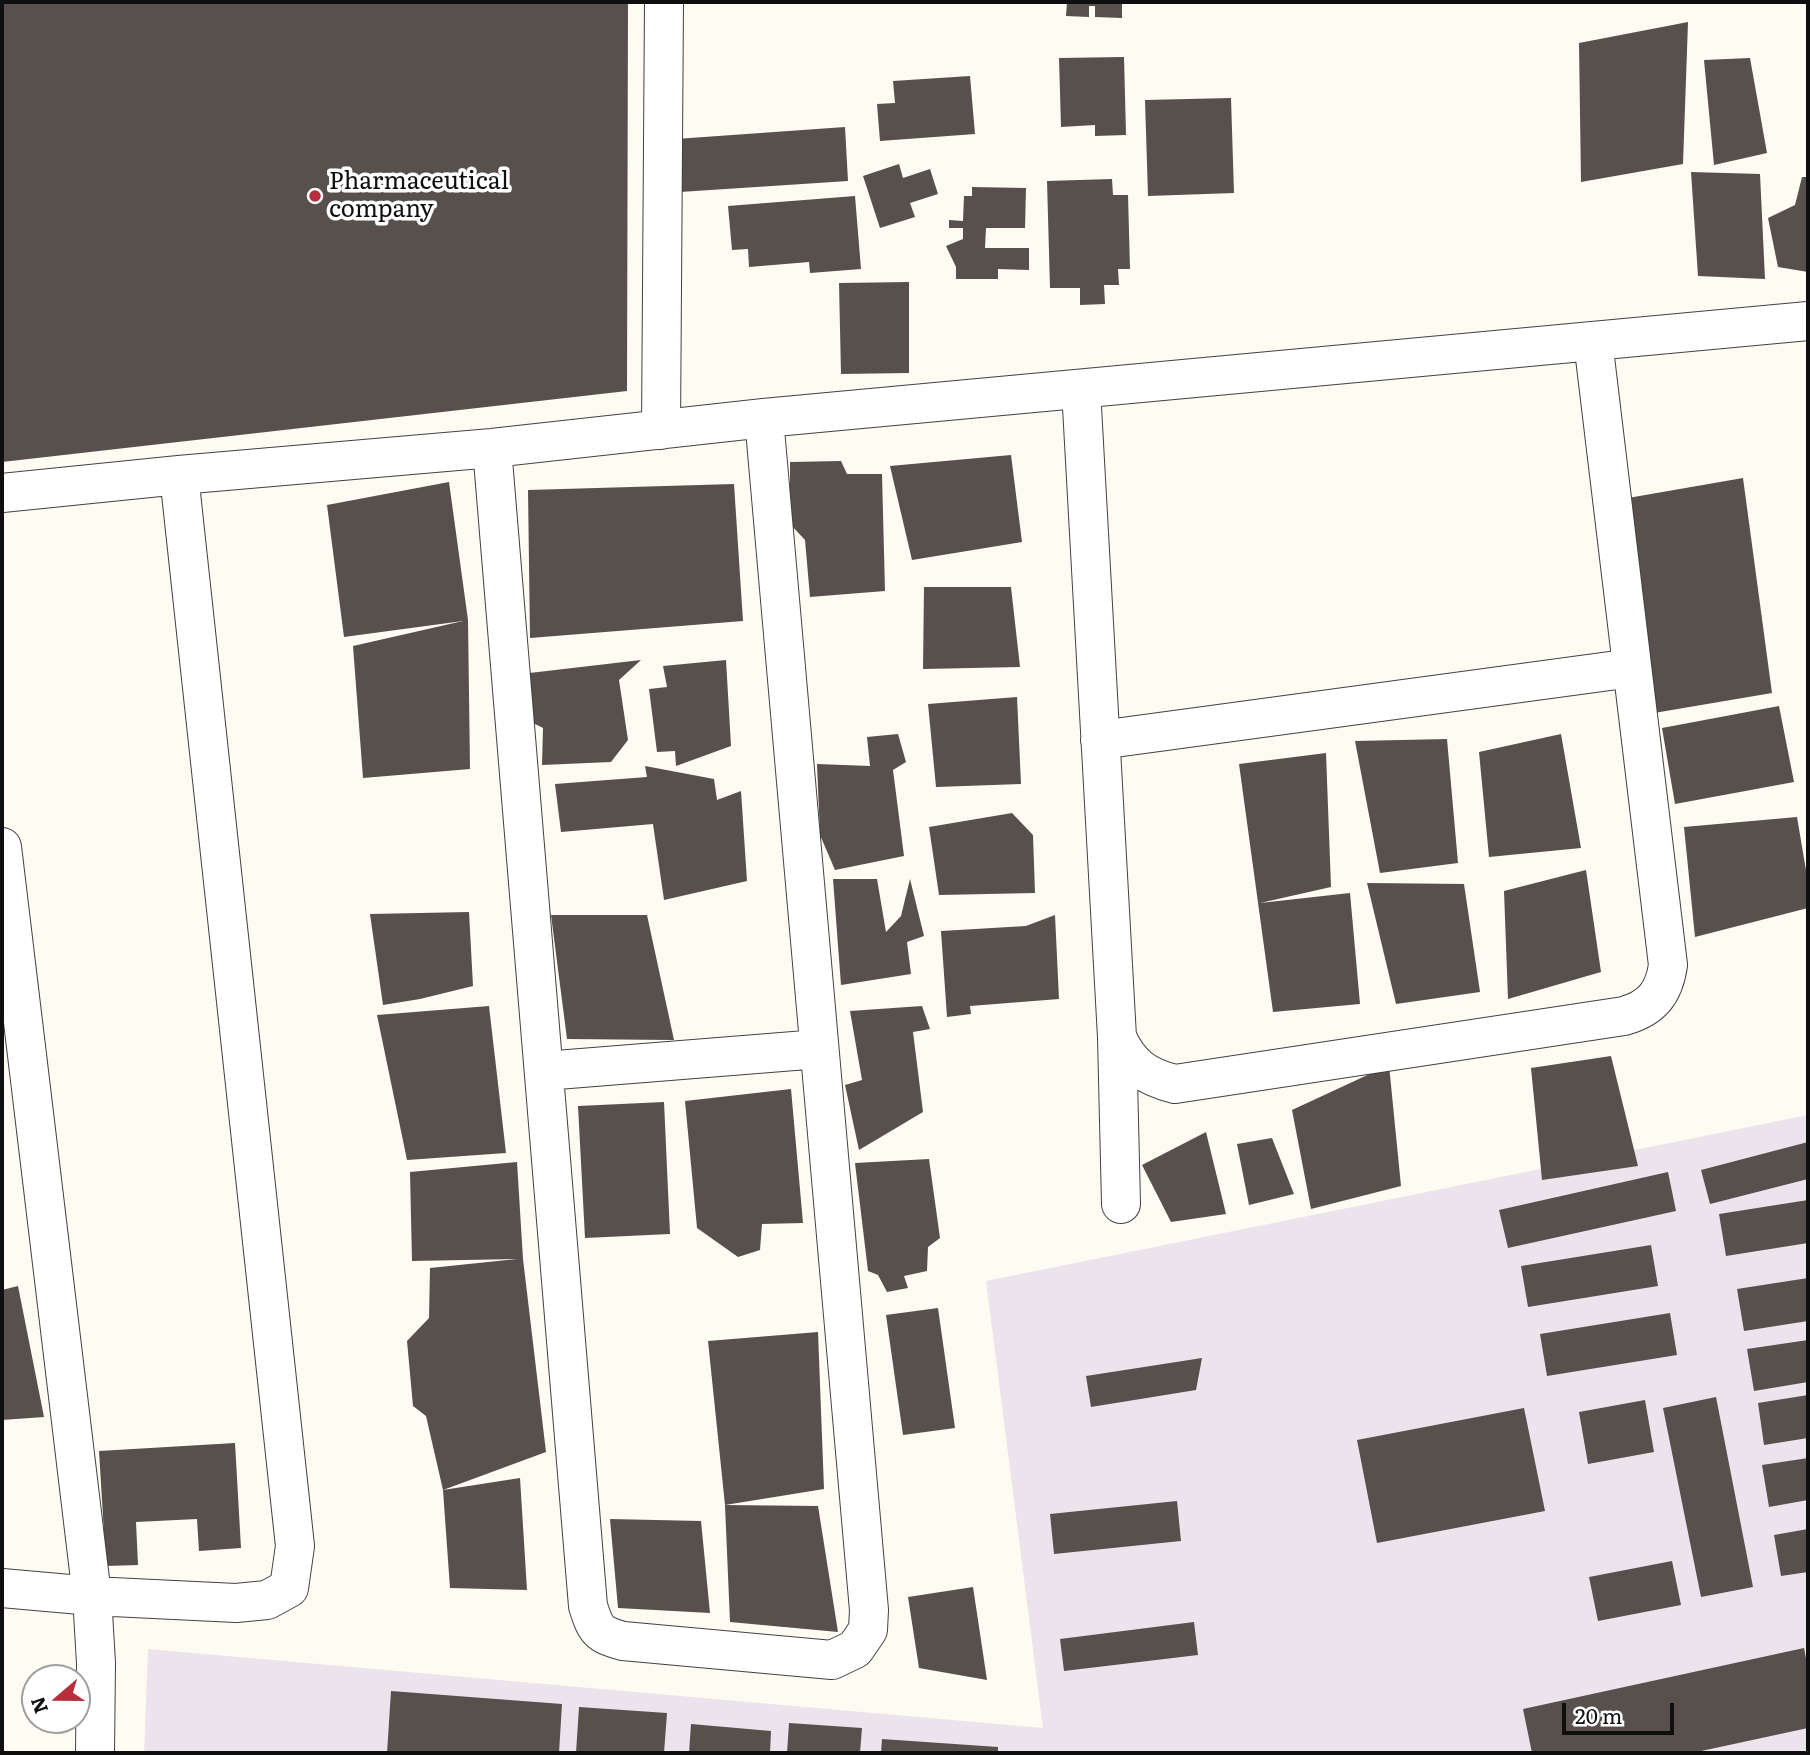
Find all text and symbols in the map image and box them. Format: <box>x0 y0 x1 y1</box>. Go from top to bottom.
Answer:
place label: Pharmaceutical company <box>329 168 509 224</box>
marker: Pharmaceutical company <box>307 188 323 204</box>
north arrow <box>21 1664 91 1734</box>
scale bar <box>1565 1688 1677 1732</box>
text: N <box>22 1693 54 1718</box>
text: 20 m <box>1575 1699 1622 1730</box>

